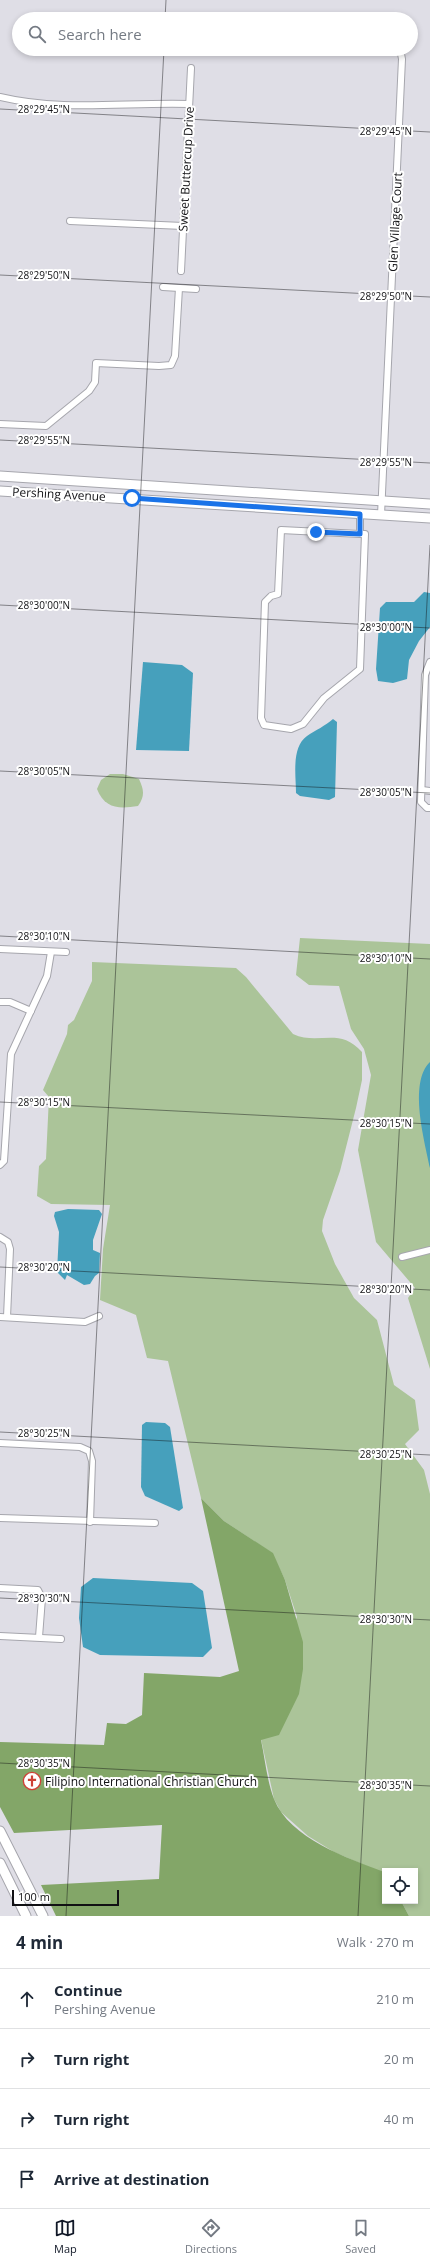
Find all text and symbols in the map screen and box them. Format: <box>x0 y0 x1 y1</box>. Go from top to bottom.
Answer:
search box <box>12 12 418 56</box>
icon: search <box>26 23 48 45</box>
text: Search here <box>58 24 142 44</box>
text: 28°29'45"N <box>18 102 70 116</box>
street label: Sweet Buttercup Drive <box>174 106 198 232</box>
text: 28°29'45"N <box>360 124 412 138</box>
street label: Glen Village Court <box>384 172 406 272</box>
text: 28°29'50"N <box>18 268 70 282</box>
text: 28°29'50"N <box>360 289 412 303</box>
text: 28°29'55"N <box>18 433 70 447</box>
text: 28°29'55"N <box>360 455 412 469</box>
street label: Pershing Avenue <box>12 483 107 505</box>
route start <box>123 489 141 507</box>
route end <box>307 523 325 541</box>
text: 28°30'00"N <box>18 598 70 612</box>
text: 28°30'00"N <box>360 620 412 634</box>
text: 28°30'05"N <box>18 764 70 778</box>
text: 28°30'05"N <box>360 785 412 799</box>
text: 28°30'10"N <box>18 929 70 943</box>
text: 28°30'10"N <box>360 951 412 965</box>
text: 28°30'15"N <box>18 1095 70 1109</box>
text: 28°30'15"N <box>360 1116 412 1130</box>
text: 28°30'20"N <box>18 1260 70 1274</box>
text: 28°30'20"N <box>360 1282 412 1296</box>
text: 28°30'25"N <box>18 1426 70 1440</box>
text: 28°30'25"N <box>360 1447 412 1461</box>
text: 28°30'30"N <box>18 1591 70 1605</box>
text: 28°30'30"N <box>360 1612 412 1626</box>
text: 28°30'35"N <box>18 1756 70 1770</box>
church icon: Filipino International Christian Church <box>22 1771 42 1791</box>
place label: Filipino International Christian Church <box>45 1773 257 1790</box>
text: 28°30'35"N <box>360 1778 412 1792</box>
map controls <box>382 1868 418 1904</box>
button: locate <box>382 1868 418 1904</box>
scale bar <box>12 1888 119 1907</box>
text: 100 m <box>18 1889 50 1904</box>
text: 4 min <box>16 1931 63 1954</box>
text: Walk · 270 m <box>337 1933 414 1951</box>
text: Continue <box>54 1980 122 2000</box>
icon: ahead <box>16 1988 38 2010</box>
text: 210 m <box>376 1990 414 2008</box>
text: Pershing Avenue <box>54 2000 156 2018</box>
icon: right <box>16 2048 38 2070</box>
text: Turn right <box>54 2049 129 2069</box>
text: 20 m <box>384 2050 414 2068</box>
icon: right <box>16 2108 38 2130</box>
text: Turn right <box>54 2109 129 2129</box>
text: 40 m <box>384 2110 414 2128</box>
icon: arrive <box>16 2168 38 2190</box>
text: Arrive at destination <box>54 2169 209 2189</box>
tab: Map <box>54 2217 77 2256</box>
tab: Directions <box>185 2217 237 2256</box>
tab: Saved <box>345 2217 376 2256</box>

